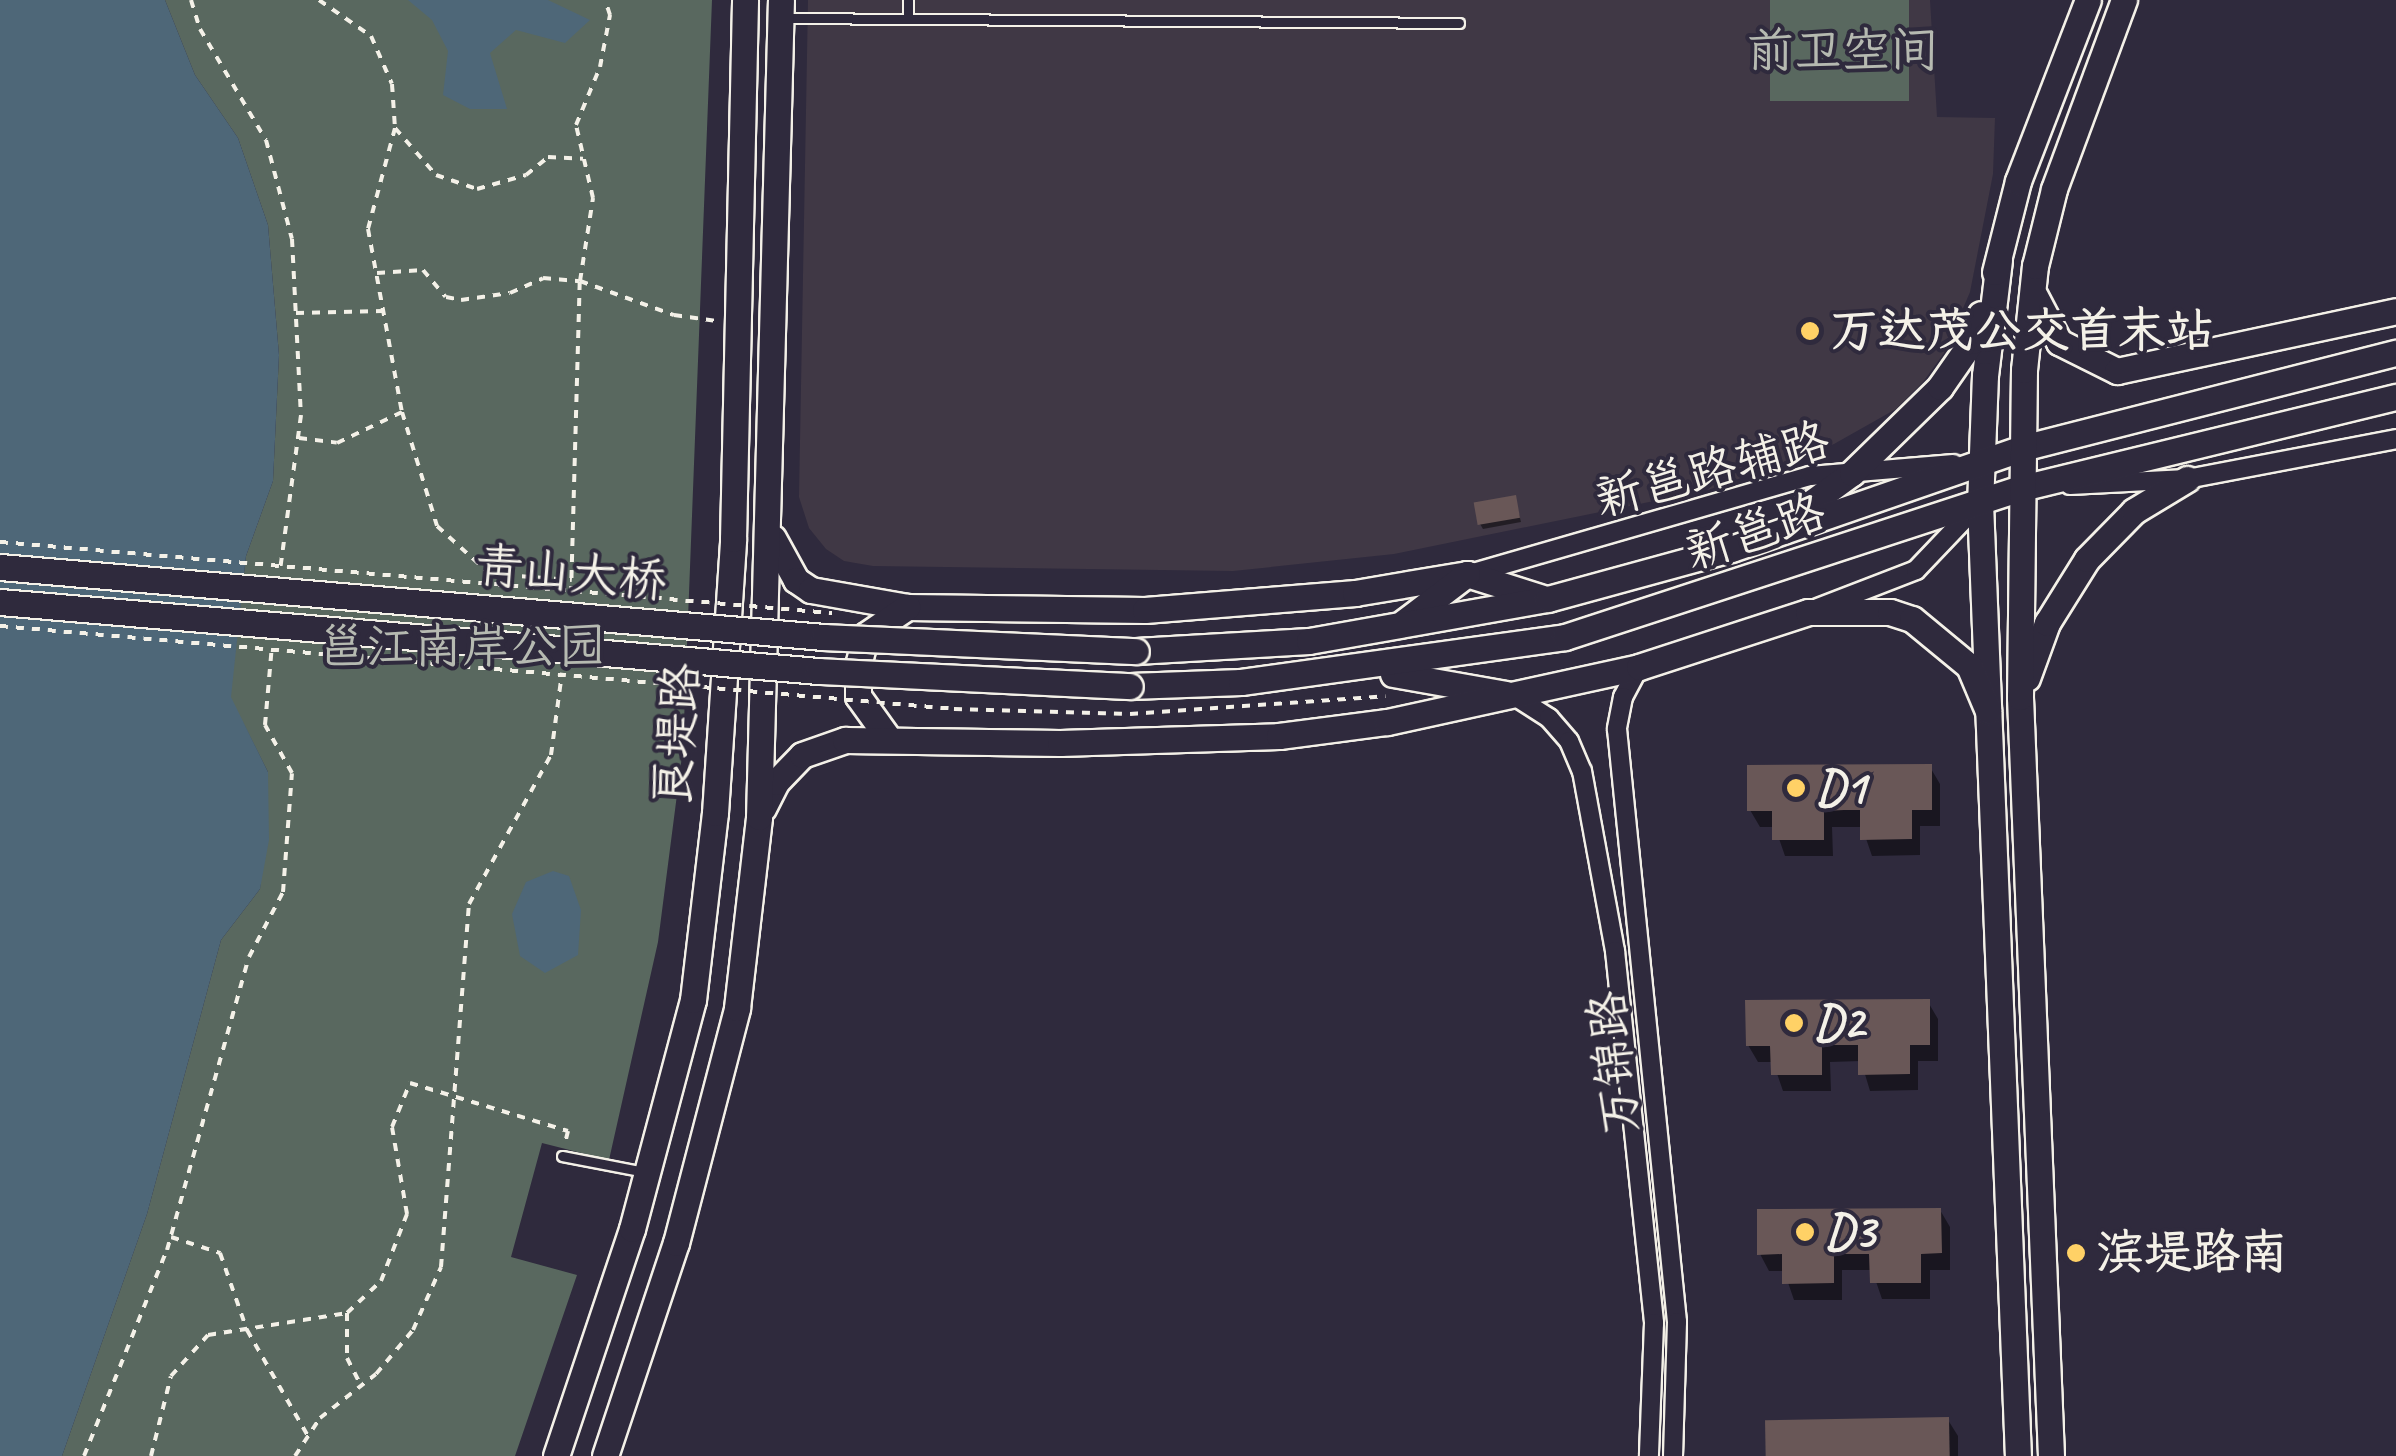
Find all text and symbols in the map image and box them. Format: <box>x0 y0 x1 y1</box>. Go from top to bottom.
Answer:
park label: 前卫空间 <box>1746 22 1938 80</box>
place label: 万达茂公交首末站 <box>1830 302 2214 360</box>
marker: 万达茂公交首末站 <box>1799 320 1821 342</box>
street label: 新邕路辅路 <box>1589 411 1835 529</box>
street label: 新邕路 <box>1678 482 1832 582</box>
street label: 青山大桥 <box>473 536 669 610</box>
park label: 邕江南岸公园 <box>318 618 606 676</box>
street label: 良堤路 <box>643 661 711 809</box>
place label: D1 <box>1816 759 1866 817</box>
marker: D1 <box>1785 777 1807 799</box>
street label: 万锦路 <box>1578 988 1650 1138</box>
place label: D2 <box>1814 994 1864 1052</box>
marker: D2 <box>1783 1012 1805 1034</box>
place label: D3 <box>1825 1203 1875 1261</box>
marker: D3 <box>1794 1221 1816 1243</box>
place label: 滨堤路南 <box>2096 1224 2288 1282</box>
marker: 滨堤路南 <box>2065 1242 2087 1264</box>

